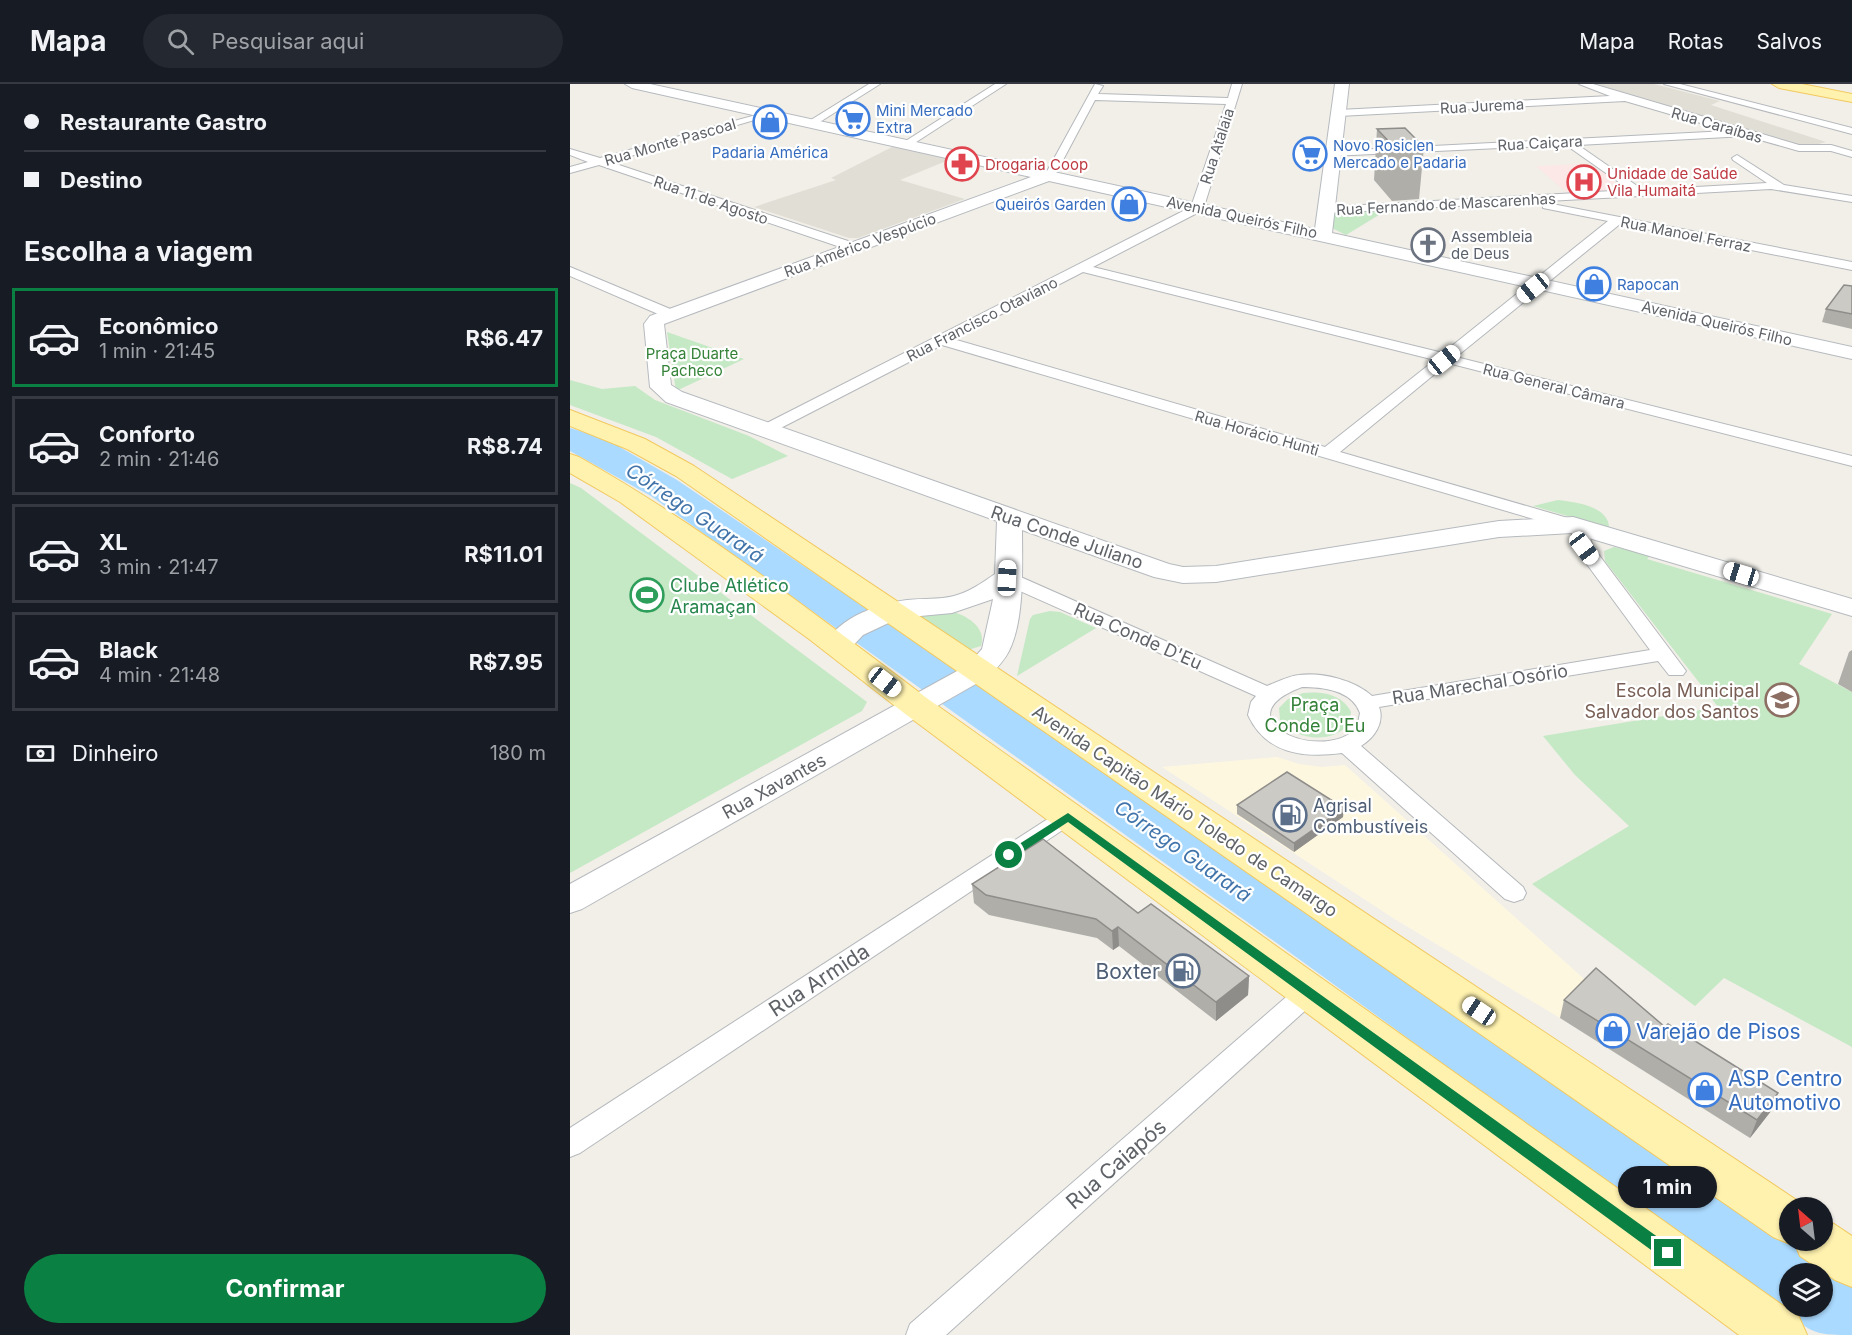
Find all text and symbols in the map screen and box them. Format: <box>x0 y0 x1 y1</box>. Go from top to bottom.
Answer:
search box <box>143 14 563 68</box>
text: Mapa <box>30 24 107 58</box>
icon: search <box>164 25 197 58</box>
text: Pesquisar aqui <box>212 28 364 54</box>
text: Mapa <box>1579 29 1635 54</box>
text: Rotas <box>1668 29 1723 54</box>
text: Salvos <box>1756 29 1822 54</box>
street label: Rua Jurema <box>1439 94 1525 118</box>
supermarket icon: Mini Mercado Extra <box>835 101 871 137</box>
place label: Mini Mercado Extra <box>876 101 973 137</box>
street label: Rua Caraíbas <box>1669 103 1765 147</box>
shop icon: Padaria América <box>752 104 788 140</box>
street label: Rua Atalaia <box>1196 106 1238 186</box>
text: Restaurante Gastro <box>60 109 267 135</box>
street label: Rua Monte Pascoal <box>602 114 738 170</box>
street label: Rua Caiçara <box>1497 131 1583 155</box>
supermarket icon: Novo Rosiclen Mercado e Padaria <box>1292 136 1328 172</box>
place label: Novo Rosiclen Mercado e Padaria <box>1333 136 1467 172</box>
place label: Padaria América <box>712 143 828 162</box>
pharmacy icon: Drogaria Coop <box>944 146 980 182</box>
place label: Drogaria Coop <box>985 155 1088 174</box>
hospital icon: Unidade de Saúde Vila Humaitá <box>1566 164 1602 200</box>
place label: Unidade de Saúde Vila Humaitá <box>1607 164 1737 200</box>
text: Destino <box>60 167 143 193</box>
street label: Rua 11 de Agosto <box>651 171 771 229</box>
shop icon: Queirós Garden <box>1111 186 1147 222</box>
street label: Rua Fernando de Mascarenhas <box>1336 189 1556 219</box>
street label: Avenida Queirós Filho <box>1165 192 1319 242</box>
place label: Queirós Garden <box>995 195 1106 214</box>
street label: Rua Américo Vespúcio <box>781 209 939 281</box>
street label: Rua Manoel Ferraz <box>1619 212 1753 256</box>
church icon: Assembleia de Deus <box>1410 227 1446 263</box>
place label: Assembleia de Deus <box>1451 227 1533 263</box>
text: Escolha a viagem <box>24 235 253 268</box>
shop icon: Rapocan <box>1576 266 1612 302</box>
car <box>1513 270 1553 306</box>
street label: Rua Francisco Otaviano <box>903 273 1061 365</box>
place label: Rapocan <box>1617 275 1679 294</box>
street label: Avenida Queirós Filho <box>1640 296 1794 350</box>
icon: car <box>27 311 81 365</box>
text: Econômico <box>99 313 218 339</box>
text: R$6.47 <box>465 325 543 351</box>
text: 1 min · 21:45 <box>99 339 215 363</box>
car <box>1424 342 1464 378</box>
park label: Praça Duarte Pacheco <box>646 344 738 380</box>
street label: Rua General Câmara <box>1481 359 1627 413</box>
street label: Rua Horácio Hunti <box>1193 406 1321 460</box>
icon: car <box>27 419 81 473</box>
text: Conforto <box>99 421 195 447</box>
text: R$8.74 <box>467 433 543 459</box>
text: 2 min · 21:46 <box>99 447 219 471</box>
water label: Córrego Guarará <box>621 458 769 568</box>
street label: Rua Conde Juliano <box>988 501 1146 573</box>
icon: car <box>27 527 81 581</box>
car <box>1566 528 1602 568</box>
text: XL <box>99 529 128 555</box>
text: R$11.01 <box>464 541 543 567</box>
text: 3 min · 21:47 <box>99 555 219 579</box>
car <box>997 560 1017 596</box>
car <box>1721 560 1761 588</box>
place label: Clube Atlético Aramaçan <box>670 575 789 617</box>
sports icon: Clube Atlético Aramaçan <box>629 577 665 613</box>
street label: Rua Conde D'Eu <box>1071 598 1205 674</box>
icon: car <box>27 635 81 689</box>
text: Black <box>99 637 158 663</box>
text: R$7.95 <box>469 649 543 675</box>
street label: Rua Marechal Osório <box>1391 660 1569 708</box>
text: 4 min · 21:48 <box>99 663 220 687</box>
car <box>865 664 905 700</box>
place label: Escola Municipal Salvador dos Santos <box>1584 680 1759 722</box>
school or university icon: Escola Municipal Salvador dos Santos <box>1764 682 1800 718</box>
park label: Praça Conde D'Eu <box>1264 694 1366 736</box>
street label: Avenida Capitão Mário Toledo de Camargo <box>1028 701 1342 921</box>
icon: cash <box>24 737 57 770</box>
text: Dinheiro <box>72 740 158 766</box>
text: 180 m <box>490 741 546 765</box>
street label: Rua Xavantes <box>719 749 829 823</box>
water label: Córrego Guarará <box>1110 795 1256 907</box>
place label: Agrisal Combustíveis <box>1313 795 1428 837</box>
fuel station icon: Agrisal Combustíveis <box>1272 797 1308 833</box>
route start <box>995 841 1022 868</box>
street label: Rua Armida <box>764 938 874 1022</box>
fuel station icon: Boxter <box>1165 953 1201 989</box>
place label: Boxter <box>1095 959 1160 984</box>
car <box>1459 993 1499 1029</box>
shop icon: Varejão de Pisos <box>1595 1013 1631 1049</box>
place label: Varejão de Pisos <box>1636 1019 1801 1044</box>
place label: ASP Centro Automotivo <box>1728 1066 1842 1115</box>
shop icon: ASP Centro Automotivo <box>1687 1072 1723 1108</box>
street label: Rua Caiapós <box>1061 1114 1171 1214</box>
callout: 1 min <box>1618 1166 1718 1208</box>
text: 1 min <box>1643 1175 1692 1199</box>
north arrow <box>1779 1197 1833 1251</box>
map controls <box>1779 1197 1833 1317</box>
route end <box>1654 1239 1681 1266</box>
button: Confirmar <box>24 1254 546 1323</box>
button: layers <box>1779 1263 1833 1317</box>

